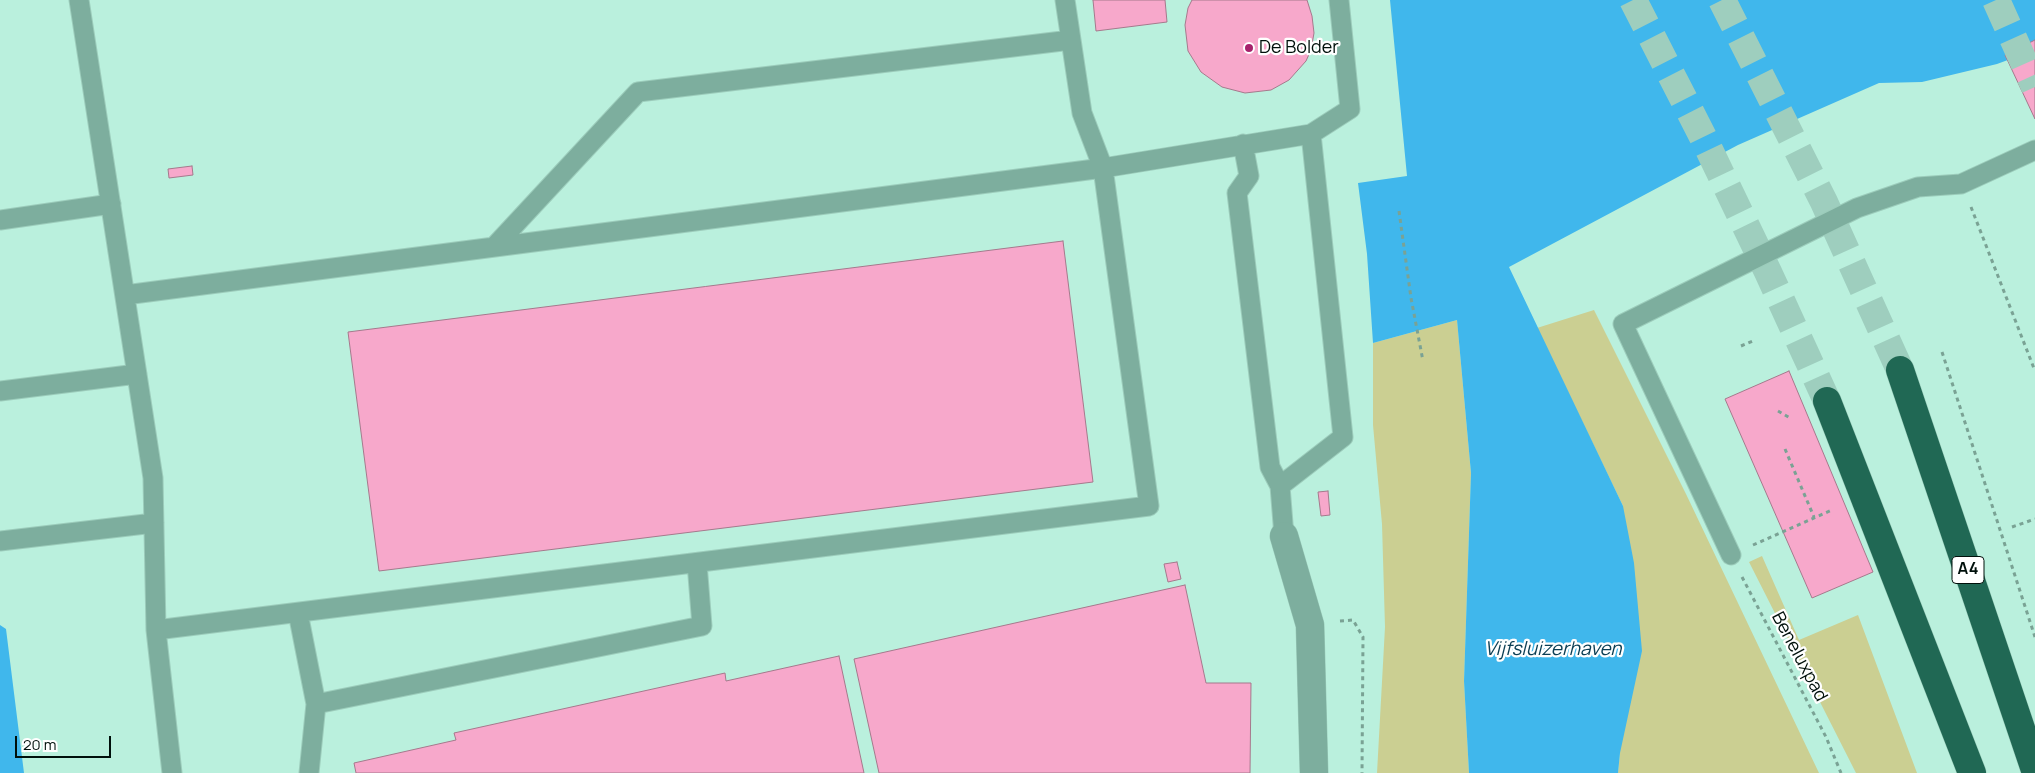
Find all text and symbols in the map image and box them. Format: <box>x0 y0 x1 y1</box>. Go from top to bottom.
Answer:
place label: De Bolder <box>1259 37 1339 59</box>
marker: De Bolder <box>1243 42 1255 54</box>
road number: A4 <box>1952 556 1984 584</box>
street label: Beneluxpad <box>1766 609 1832 705</box>
water label: Vijfsluizerhaven <box>1484 639 1622 661</box>
scale bar <box>18 726 114 758</box>
text: 20 m <box>23 734 56 755</box>

